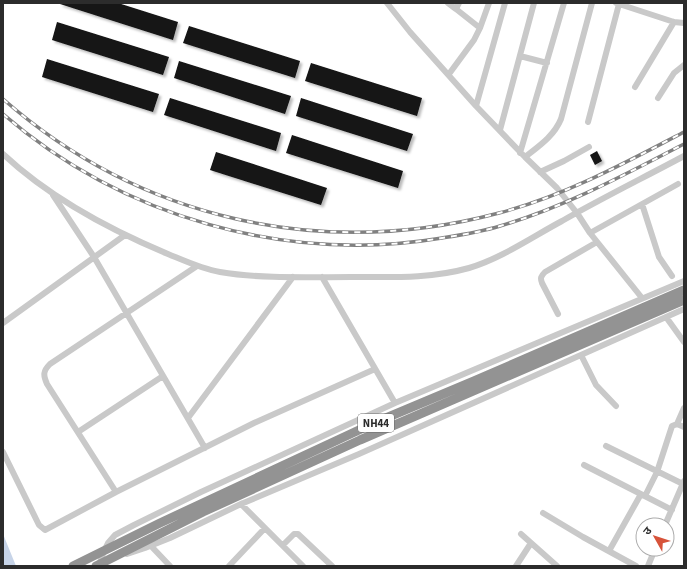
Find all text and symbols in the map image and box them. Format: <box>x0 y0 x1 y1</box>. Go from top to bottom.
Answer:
road number: NH44 <box>358 414 394 432</box>
north arrow <box>635 517 675 557</box>
text: उ <box>640 523 656 538</box>

